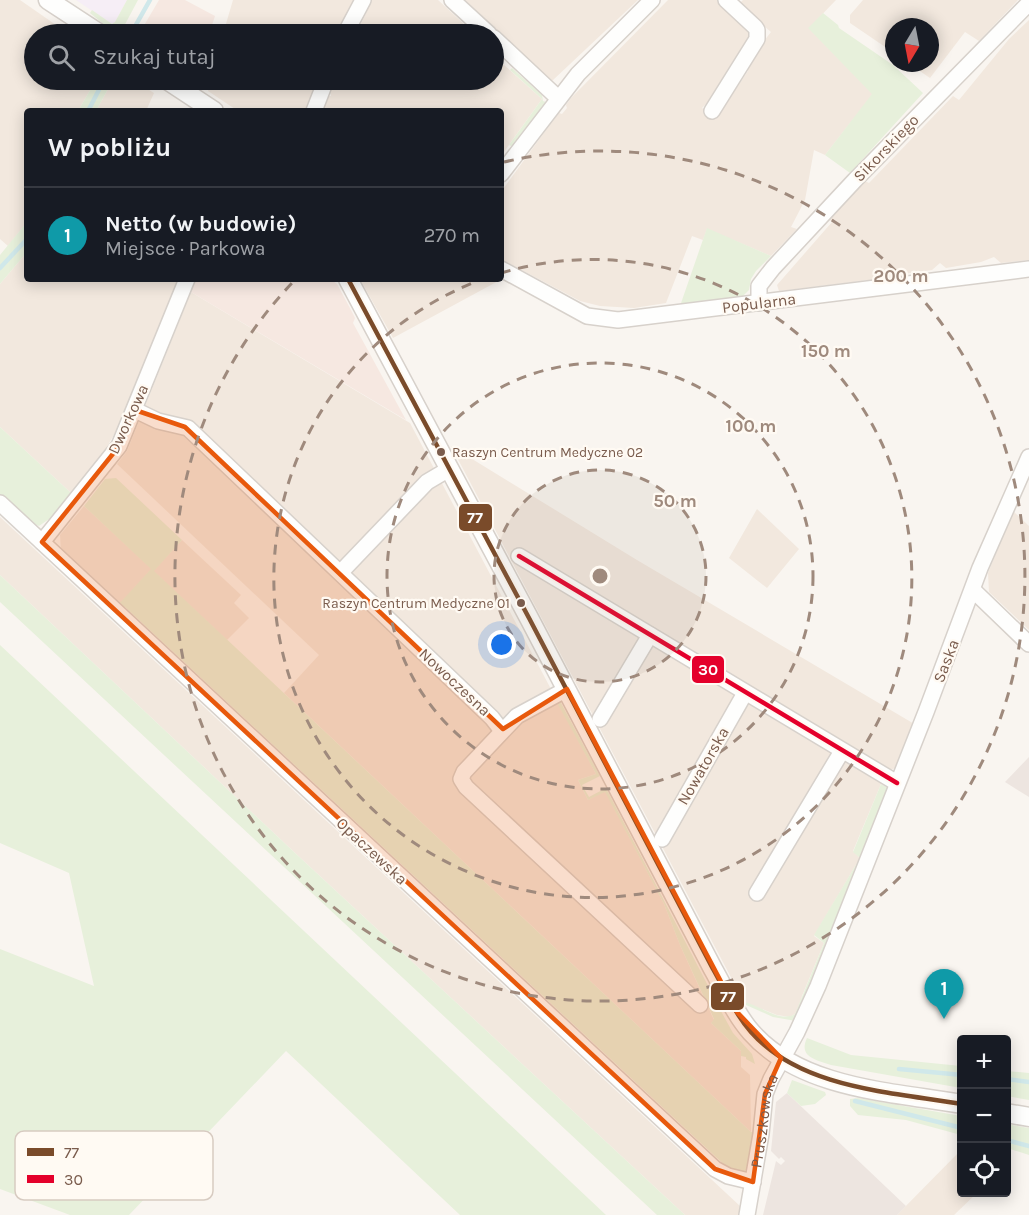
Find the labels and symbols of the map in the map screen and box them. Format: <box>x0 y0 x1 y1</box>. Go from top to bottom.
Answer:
north arrow <box>885 18 939 72</box>
street label: Sikorskiego <box>849 110 923 186</box>
text: 200 m <box>873 265 929 287</box>
street label: Popularna <box>721 289 797 317</box>
text: 150 m <box>801 340 851 362</box>
street label: Dworkowa <box>104 381 152 457</box>
text: 100 m <box>726 415 776 437</box>
place label: Raszyn Centrum Medyczne 02 <box>452 444 643 461</box>
marker: Raszyn Centrum Medyczne 02 <box>435 446 447 458</box>
text: 50 m <box>653 490 697 512</box>
line badge: 77 <box>458 503 493 532</box>
text: 77 <box>467 508 483 527</box>
centre of rings <box>590 566 610 586</box>
place label: Raszyn Centrum Medyczne 01 <box>322 595 510 612</box>
marker: Raszyn Centrum Medyczne 01 <box>515 597 527 609</box>
your location <box>487 630 516 659</box>
street label: Saska <box>929 637 963 685</box>
street label: Nowoczesna <box>415 644 495 720</box>
line badge: 30 <box>691 655 725 684</box>
text: 30 <box>698 660 718 679</box>
street label: Nowatorska <box>673 724 733 808</box>
street label: Opaczewska <box>332 813 412 889</box>
pin: 1 <box>924 970 964 1019</box>
line badge: 77 <box>710 982 745 1011</box>
text: 77 <box>720 987 736 1006</box>
street label: Pruszkowska <box>746 1070 782 1169</box>
legend <box>15 1131 213 1200</box>
text: 77 <box>64 1143 80 1162</box>
text: 30 <box>64 1170 83 1189</box>

